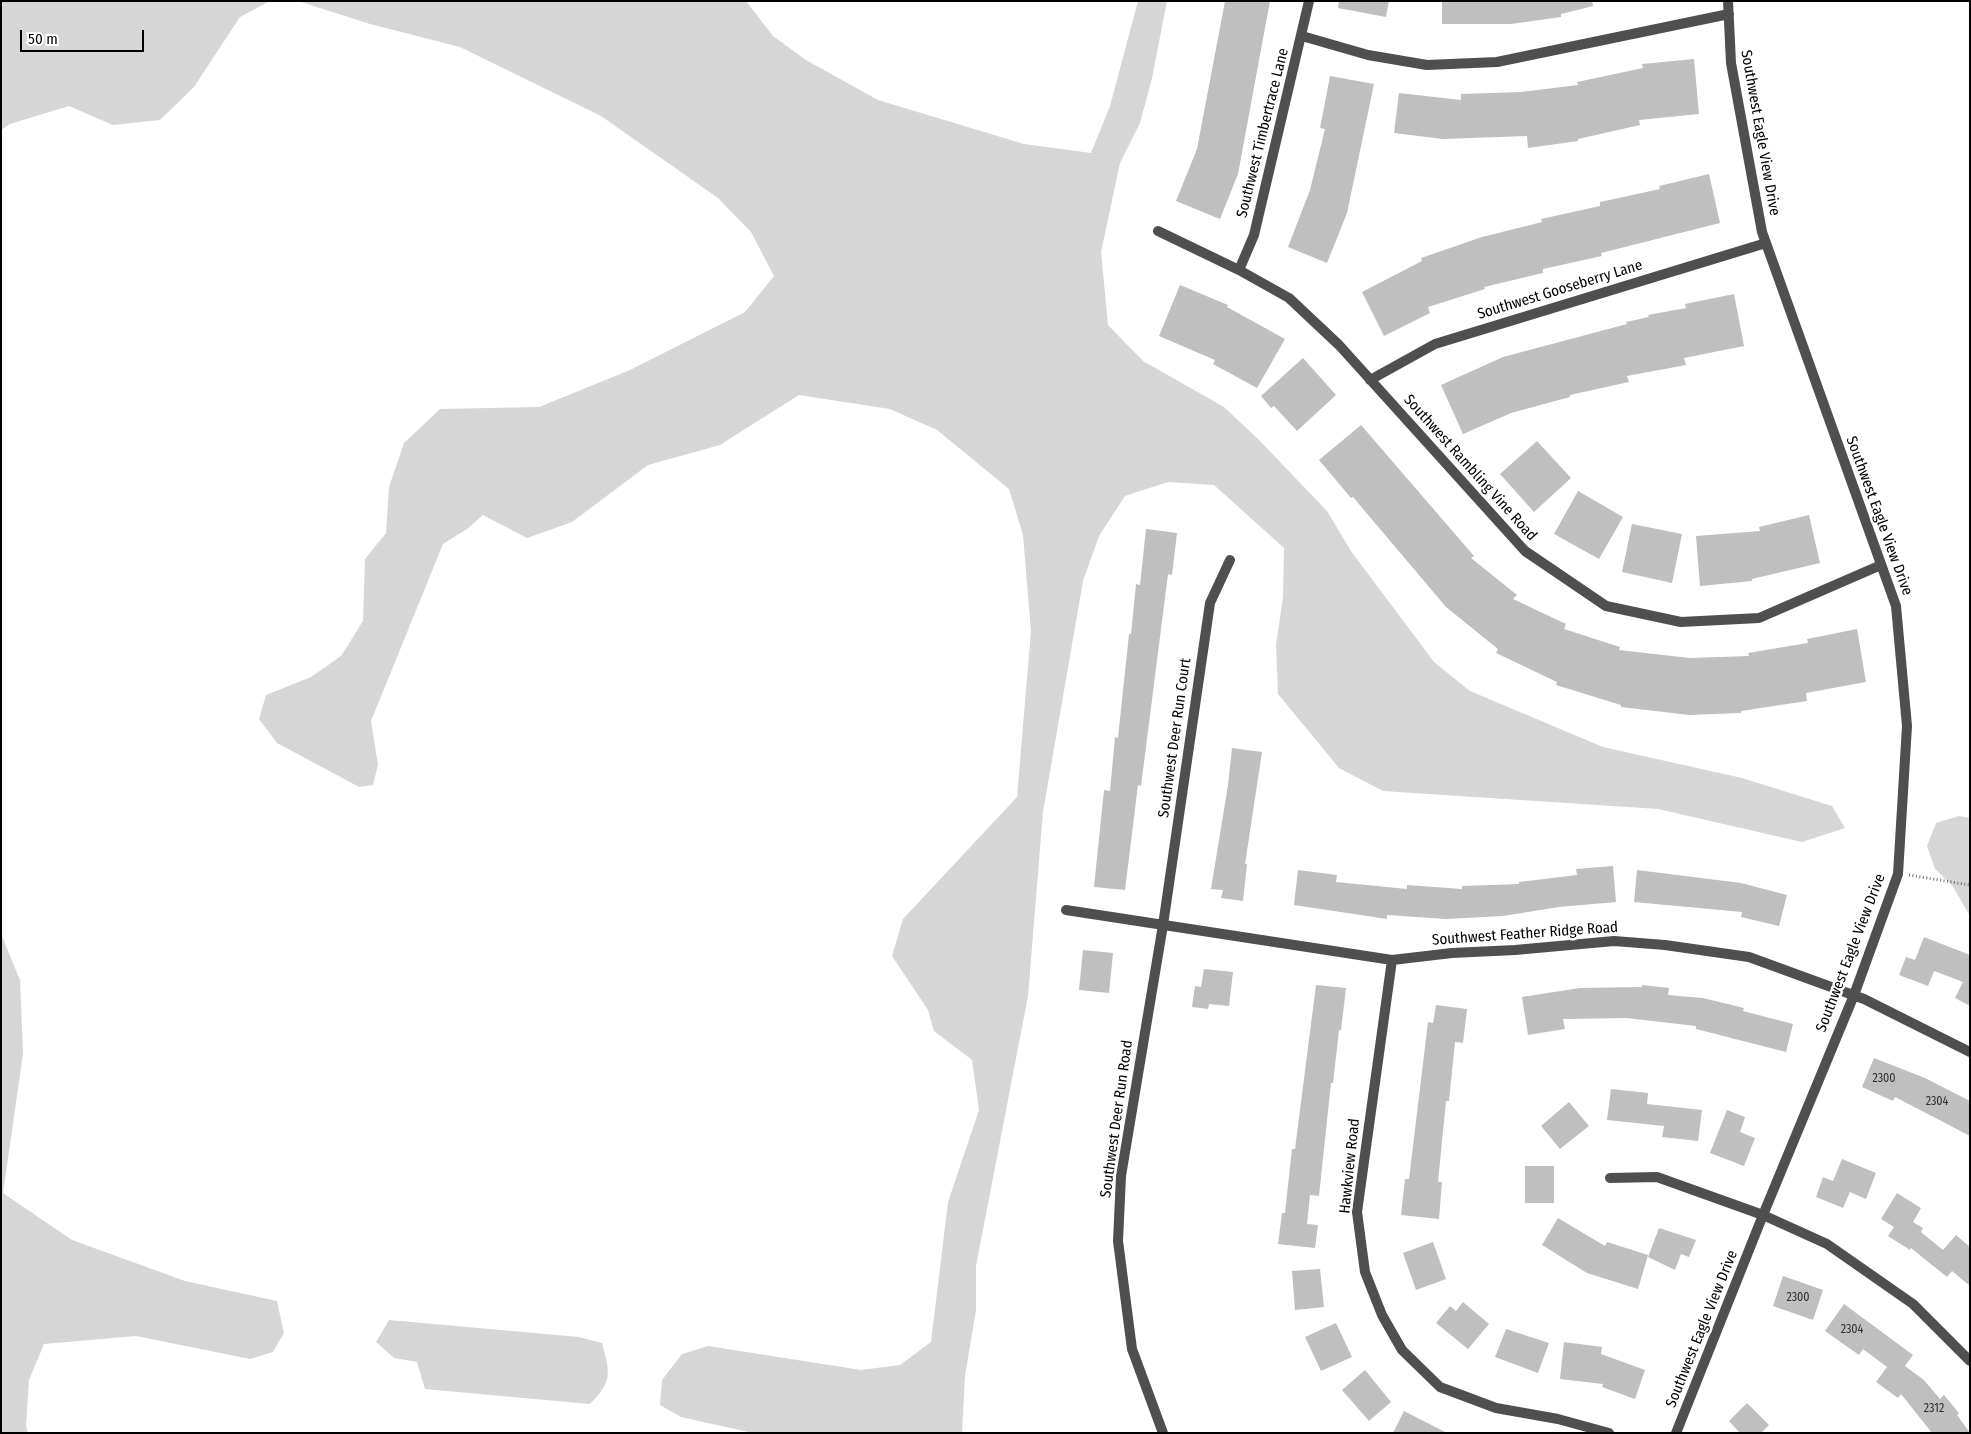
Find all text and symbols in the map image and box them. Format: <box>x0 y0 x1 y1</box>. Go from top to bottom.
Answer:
scale bar <box>22 20 146 52</box>
text: 50 m <box>28 30 58 48</box>
street label: Southwest Timbertrace Lane <box>1233 46 1293 220</box>
street label: Southwest Eagle View Drive <box>1737 49 1783 217</box>
street label: Southwest Gooseberry Lane <box>1475 256 1645 324</box>
street label: Southwest Rambling Vine Road <box>1400 391 1540 545</box>
street label: Southwest Eagle View Drive <box>1842 434 1916 598</box>
street label: Southwest Deer Run Court <box>1155 657 1195 819</box>
street label: Southwest Eagle View Drive <box>1813 871 1889 1035</box>
street label: Southwest Feather Ridge Road <box>1431 919 1619 949</box>
street label: Southwest Deer Run Road <box>1097 1039 1137 1199</box>
house number: 2300 <box>1872 1072 1896 1086</box>
house number: 2304 <box>1926 1095 1948 1109</box>
street label: Hawkview Road <box>1336 1118 1364 1214</box>
street label: Southwest Eagle View Drive <box>1662 1248 1742 1410</box>
house number: 2300 <box>1786 1291 1810 1305</box>
house number: 2304 <box>1841 1323 1863 1337</box>
house number: 2312 <box>1924 1402 1944 1416</box>

